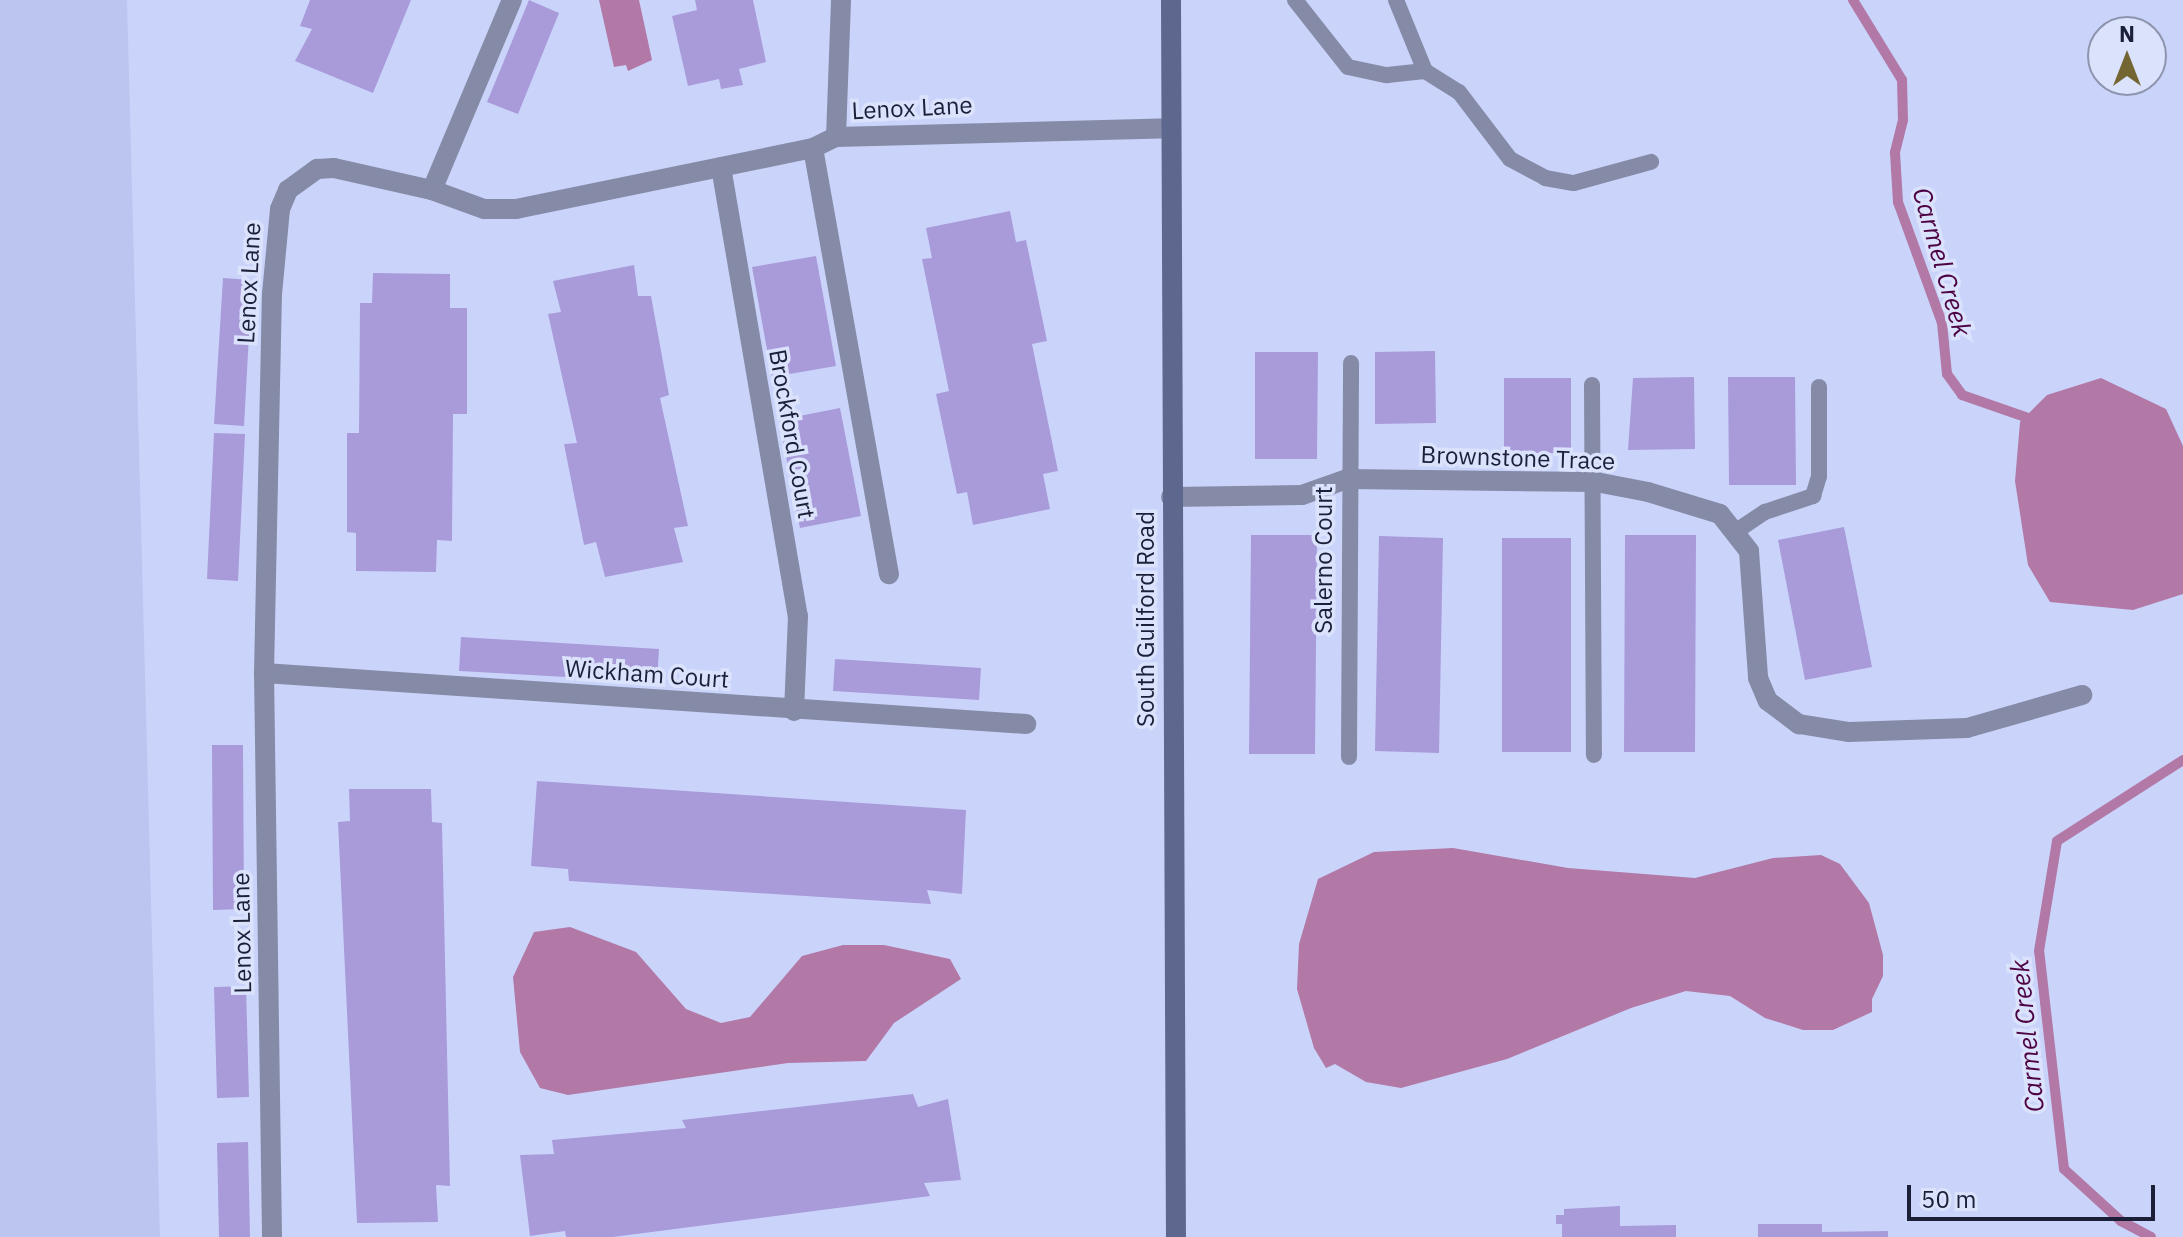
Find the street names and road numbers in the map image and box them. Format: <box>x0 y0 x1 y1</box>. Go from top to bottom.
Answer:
street label: Lenox Lane <box>851 90 973 126</box>
street label: Lenox Lane <box>231 222 267 344</box>
street label: Brockford Court <box>763 347 821 521</box>
street label: Brownstone Trace <box>1420 440 1616 476</box>
street label: Salerno Court <box>1310 486 1338 634</box>
street label: South Guilford Road <box>1132 511 1160 727</box>
street label: Wickham Court <box>564 654 730 694</box>
street label: Lenox Lane <box>227 872 257 994</box>

